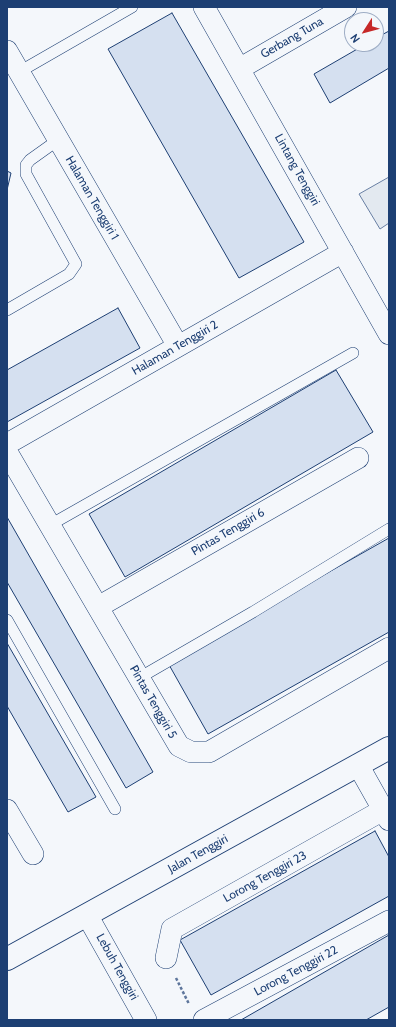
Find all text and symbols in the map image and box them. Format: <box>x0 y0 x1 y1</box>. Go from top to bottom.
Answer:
north arrow <box>344 12 384 52</box>
street label: Gerbang Tuna <box>258 14 326 62</box>
text: N <box>347 31 363 46</box>
street label: Lintang Tenggiri <box>271 132 323 208</box>
street label: Halaman Tenggiri 1 <box>62 154 122 242</box>
street label: Halaman Tenggiri 2 <box>130 318 220 378</box>
street label: Pintas Tenggiri 6 <box>189 505 267 559</box>
street label: Pintas Tenggiri 5 <box>126 663 180 741</box>
street label: Jalan Tenggiri <box>166 832 230 876</box>
street label: Lorong Tenggiri 23 <box>221 848 309 906</box>
street label: Lebuh Tenggiri <box>93 931 141 1003</box>
street label: Lorong Tenggiri 22 <box>252 943 340 999</box>

